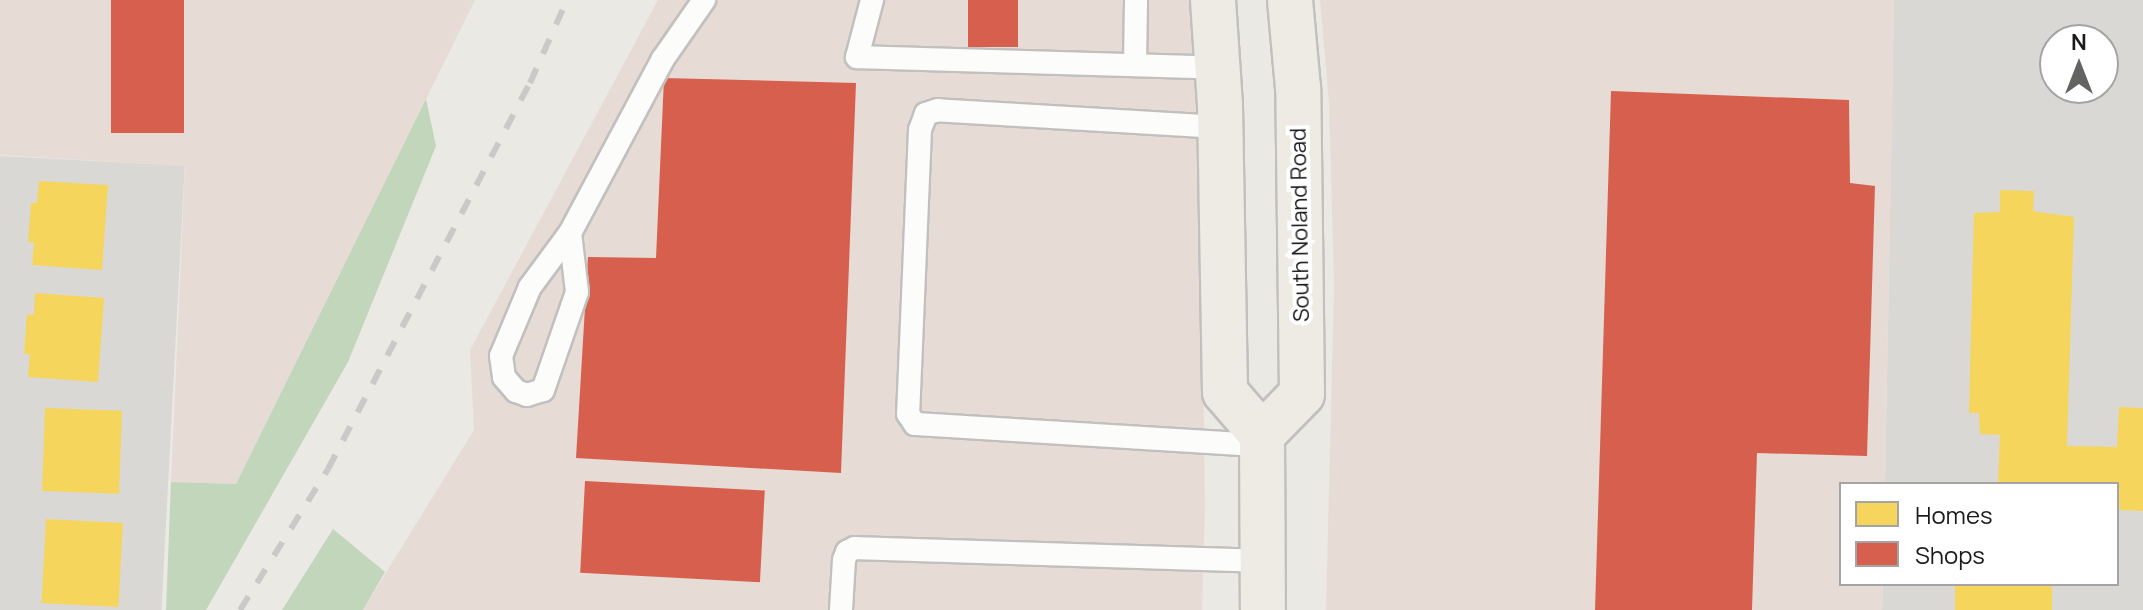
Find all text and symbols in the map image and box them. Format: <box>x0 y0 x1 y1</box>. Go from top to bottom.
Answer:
north arrow <box>2039 24 2119 104</box>
text: N <box>2071 27 2087 57</box>
street label: South Noland Road <box>1285 128 1315 322</box>
legend <box>1839 482 2119 586</box>
text: Homes <box>1915 498 1993 531</box>
text: Shops <box>1915 538 1985 571</box>

